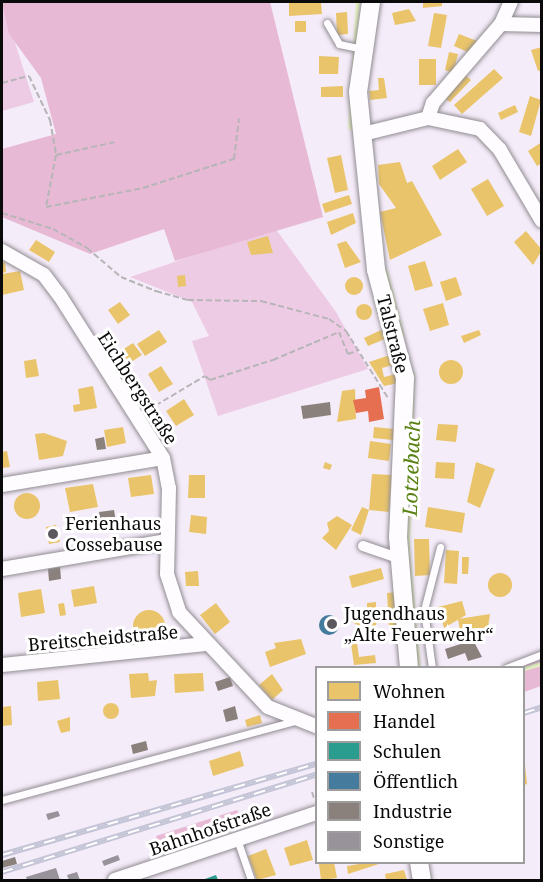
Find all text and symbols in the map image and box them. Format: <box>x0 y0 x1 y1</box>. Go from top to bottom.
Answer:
street label: Talstraße <box>373 292 413 376</box>
street label: Eichbergstraße <box>94 328 182 448</box>
water label: Lotzebach <box>397 420 425 516</box>
place label: Ferienhaus Cossebause <box>65 513 163 556</box>
marker: Ferienhaus Cossebause <box>46 527 60 541</box>
place label: Jugendhaus „Alte Feuerwehr“ <box>344 603 493 646</box>
marker: Jugendhaus „Alte Feuerwehr“ <box>325 617 339 631</box>
street label: Breitscheidstraße <box>27 621 179 655</box>
legend <box>315 666 525 864</box>
text: Wohnen <box>373 679 445 703</box>
text: Handel <box>373 709 435 733</box>
text: Schulen <box>373 739 441 763</box>
text: Öffentlich <box>373 769 458 793</box>
street label: Bahnhofstraße <box>146 798 274 860</box>
text: Industrie <box>373 799 452 823</box>
text: Sonstige <box>373 829 444 853</box>

